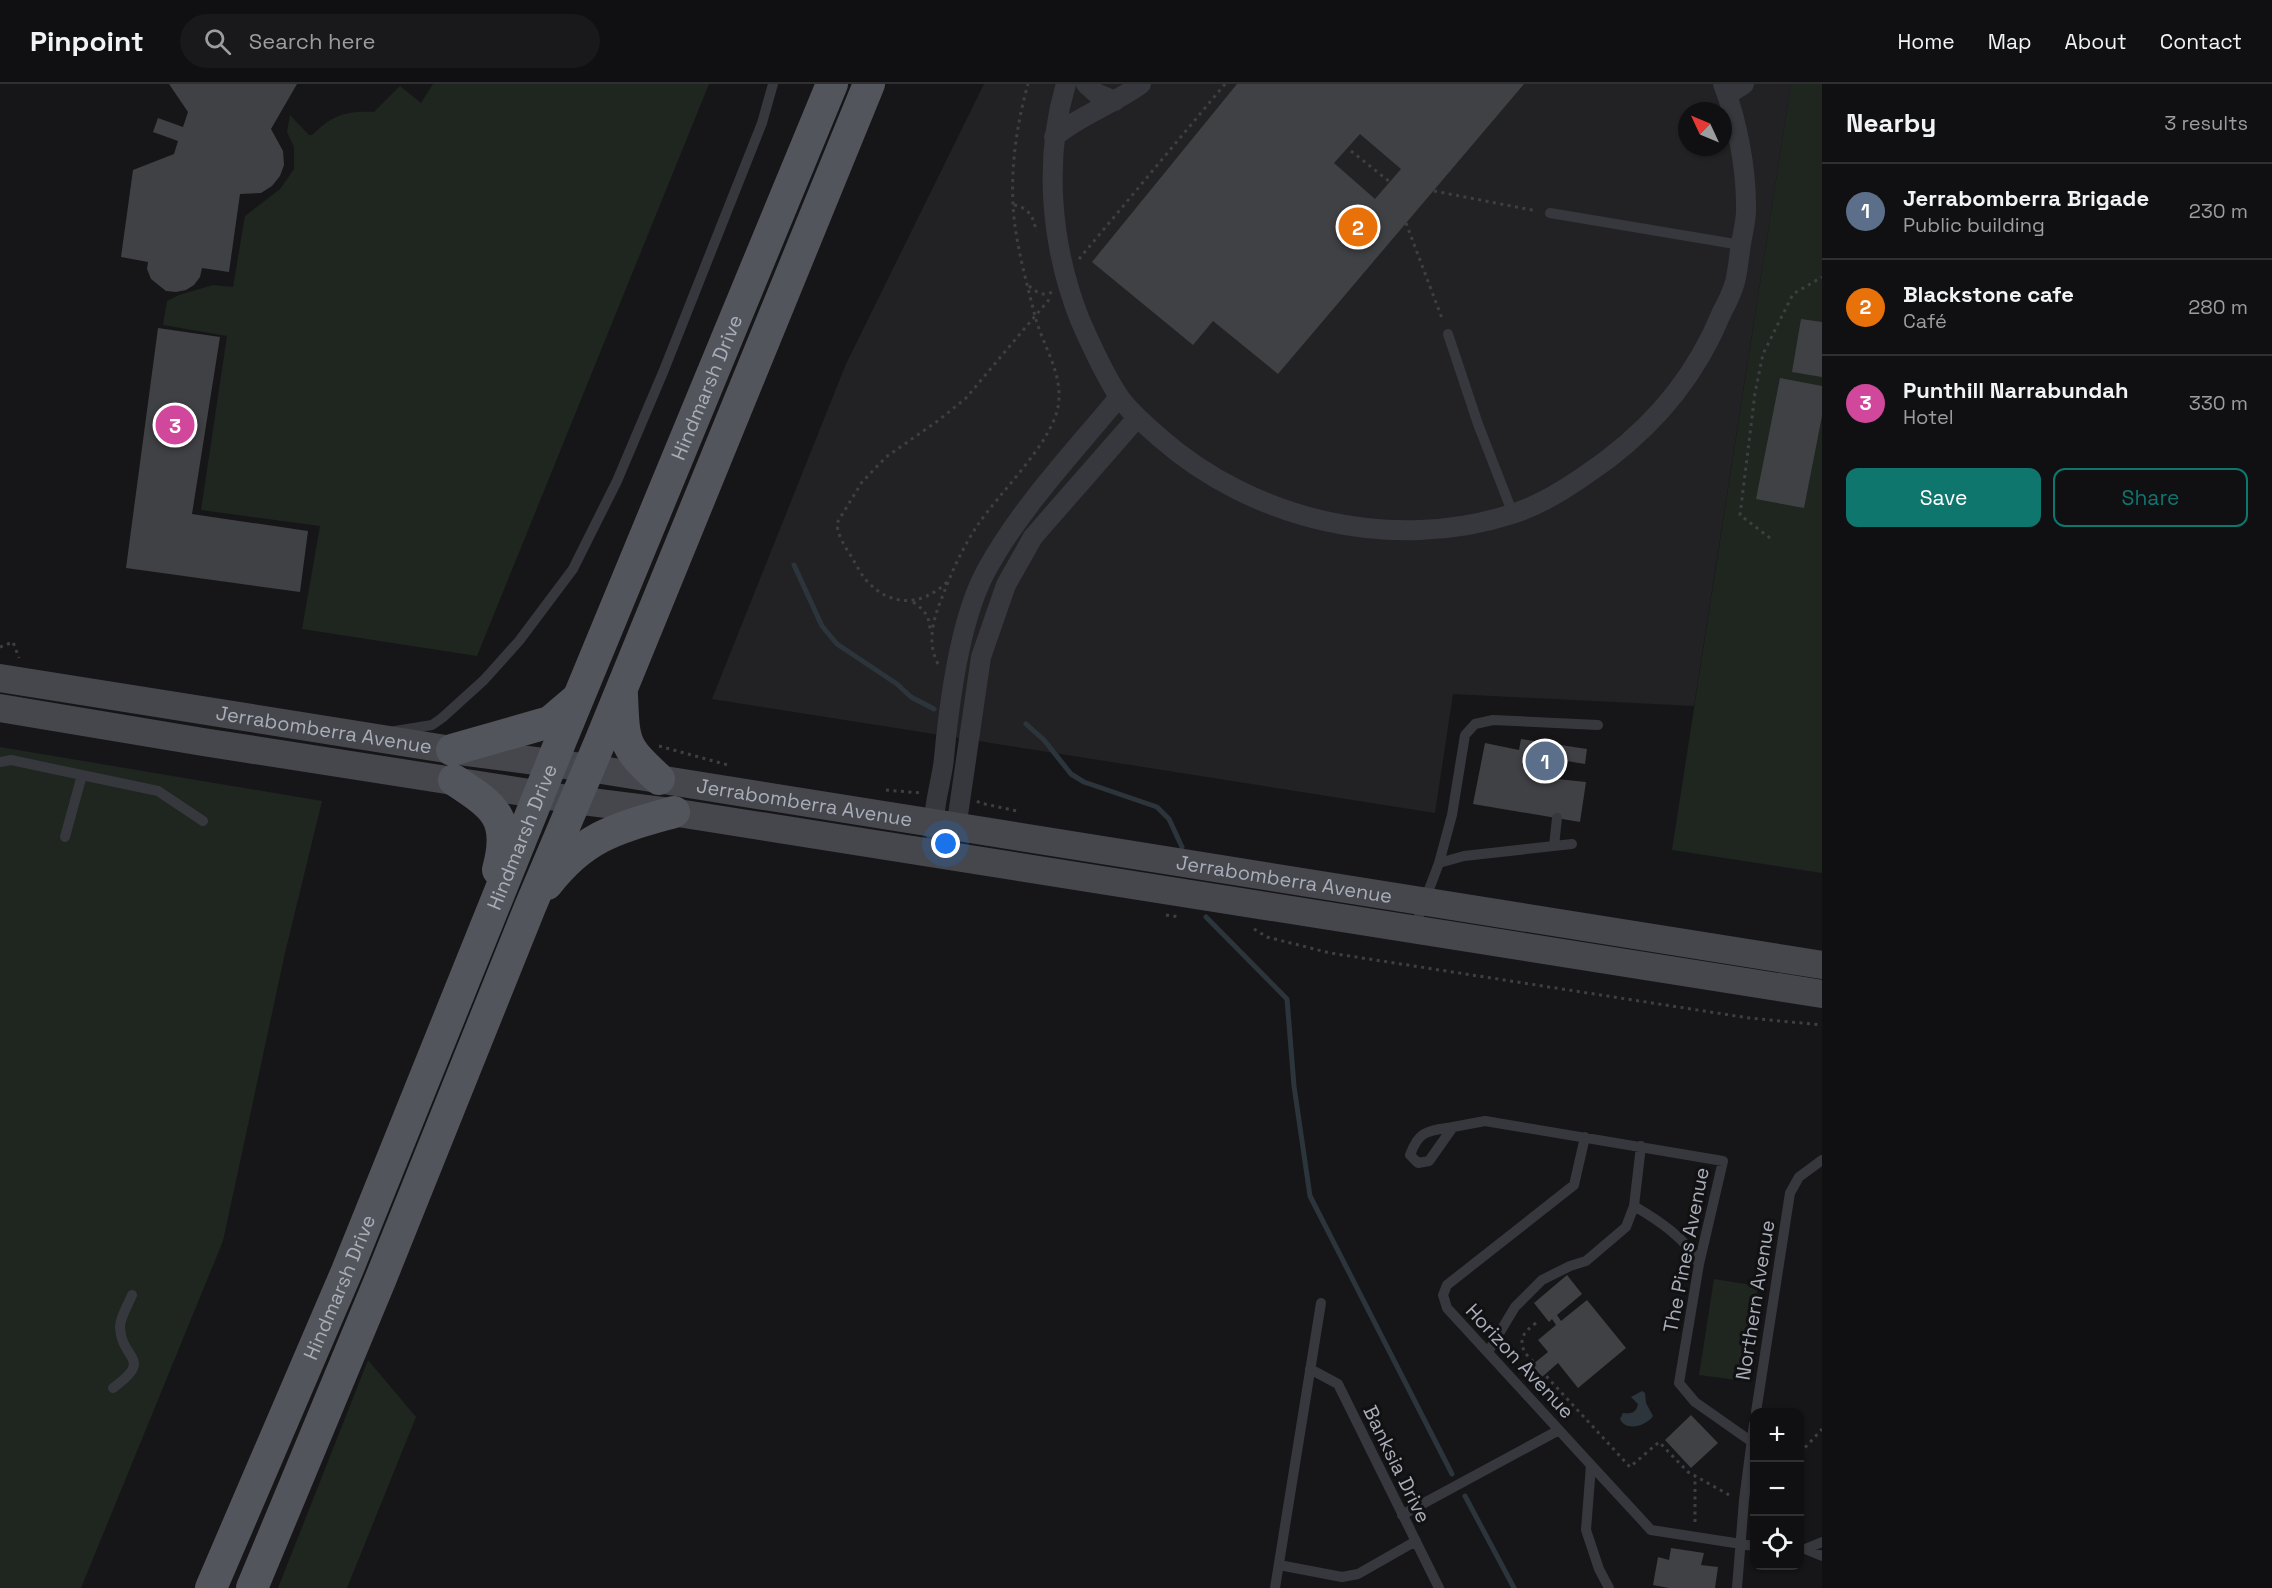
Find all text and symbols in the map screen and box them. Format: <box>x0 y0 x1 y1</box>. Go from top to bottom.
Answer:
search box <box>180 14 600 68</box>
text: Pinpoint <box>30 23 144 59</box>
icon: search <box>201 25 234 58</box>
text: Search here <box>249 27 375 55</box>
text: Home <box>1897 28 1955 55</box>
text: Map <box>1988 28 2032 55</box>
text: About <box>2065 28 2127 55</box>
text: Contact <box>2160 28 2242 55</box>
north arrow <box>1678 102 1732 156</box>
text: Nearby <box>1846 106 1936 140</box>
text: 3 results <box>2164 110 2248 136</box>
text: Jerrabomberra Brigade <box>1903 184 2149 212</box>
text: 1 <box>1861 198 1870 224</box>
text: 230 m <box>2189 198 2248 224</box>
pin: 2 <box>1338 204 1378 250</box>
text: Public building <box>1903 212 2045 238</box>
text: Blackstone cafe <box>1903 280 2074 308</box>
text: 2 <box>1860 294 1871 320</box>
text: 280 m <box>2188 294 2248 320</box>
text: Café <box>1903 308 1947 334</box>
street label: Hindmarsh Drive <box>665 311 748 464</box>
text: Punthill Narrabundah <box>1903 376 2129 404</box>
text: 3 <box>1859 390 1872 416</box>
text: 330 m <box>2189 390 2248 416</box>
pin: 3 <box>156 402 195 448</box>
text: Hotel <box>1903 404 1954 430</box>
button: Save <box>1846 468 2041 527</box>
button: Share <box>2053 468 2248 527</box>
street label: Jerrabomberra Avenue <box>214 700 434 760</box>
pin: 1 <box>1526 738 1564 784</box>
street label: Hindmarsh Drive <box>481 760 563 914</box>
street label: Jerrabomberra Avenue <box>694 772 914 832</box>
your location <box>931 829 960 858</box>
street label: Jerrabomberra Avenue <box>1174 849 1394 909</box>
street label: The Pines Avenue <box>1657 1165 1715 1335</box>
street label: Hindmarsh Drive <box>297 1211 381 1364</box>
street label: Northern Avenue <box>1730 1218 1780 1382</box>
street label: Horizon Avenue <box>1460 1298 1580 1424</box>
street label: Banksia Drive <box>1357 1401 1437 1527</box>
map controls <box>1750 1408 1804 1570</box>
button: + <box>1750 1408 1804 1462</box>
button: − <box>1750 1462 1804 1516</box>
button: locate <box>1750 1516 1804 1570</box>

